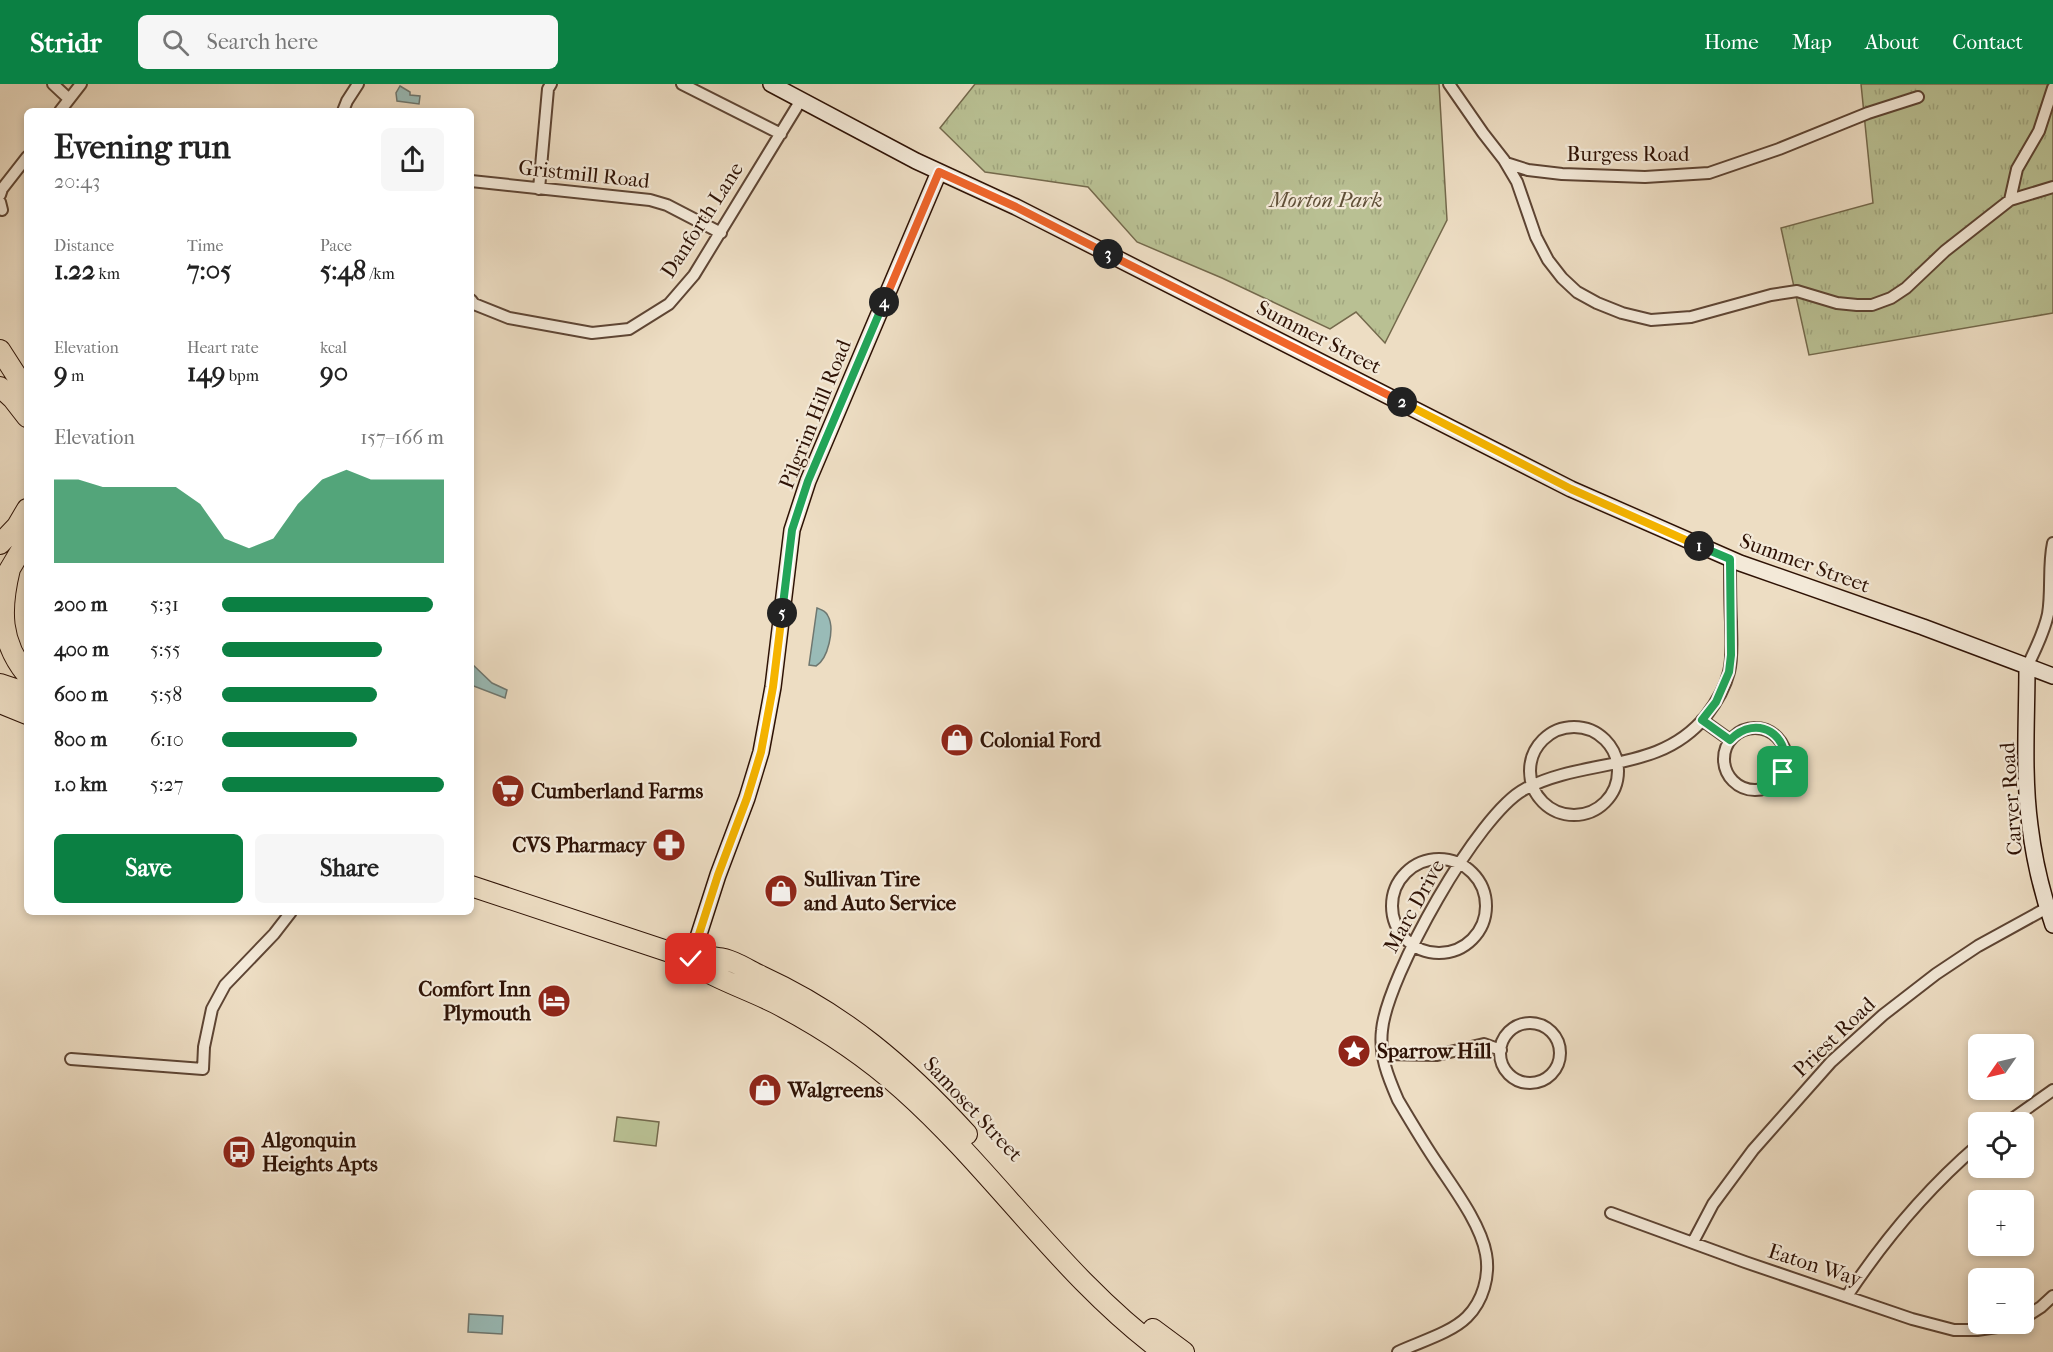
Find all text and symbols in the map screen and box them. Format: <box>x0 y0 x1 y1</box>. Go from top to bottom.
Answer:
search box <box>138 15 558 69</box>
text: Stridr <box>30 26 102 59</box>
icon: search <box>159 26 192 59</box>
text: Search here <box>207 29 318 55</box>
text: Home <box>1704 30 1759 54</box>
text: Map <box>1792 30 1832 54</box>
text: About <box>1865 30 1919 54</box>
text: Contact <box>1952 30 2023 54</box>
text: Evening run <box>54 128 231 167</box>
button: share <box>381 128 444 191</box>
street label: Burgess Road <box>1567 142 1690 166</box>
street label: Gristmill Road <box>517 155 651 193</box>
street label: Danforth Lane <box>656 158 748 282</box>
text: 20:43 <box>54 170 100 193</box>
park label: Morton Park <box>1268 188 1382 212</box>
text: Distance <box>54 236 114 255</box>
text: Time <box>187 236 223 255</box>
text: Pace <box>320 236 352 255</box>
pin: 3 <box>1093 239 1123 269</box>
text: 3 <box>1105 244 1111 263</box>
text: 1.22 <box>54 255 95 286</box>
text: 7:05 <box>187 255 231 286</box>
text: 5:48 <box>320 255 366 286</box>
text: km <box>95 264 120 283</box>
text: /km <box>366 264 395 283</box>
pin: 4 <box>869 287 899 317</box>
text: 4 <box>879 292 889 311</box>
street label: Summer Street <box>1253 295 1386 379</box>
street label: Pilgrim Hill Road <box>774 335 856 492</box>
text: Elevation <box>54 338 119 357</box>
text: Heart rate <box>187 338 259 357</box>
text: kcal <box>320 338 347 357</box>
text: 9 <box>54 357 68 388</box>
text: 149 <box>187 357 225 388</box>
text: 90 <box>320 357 348 388</box>
text: m <box>68 366 84 385</box>
text: bpm <box>225 366 259 385</box>
pin: 2 <box>1387 387 1417 417</box>
text: 2 <box>1398 392 1406 411</box>
text: Elevation <box>54 426 135 449</box>
text: 157–166 m <box>360 426 444 449</box>
street label: Summer Street <box>1737 528 1874 598</box>
pin: 1 <box>1684 531 1714 561</box>
text: 1 <box>1696 536 1702 555</box>
text: 200 m <box>54 593 107 616</box>
text: 5:31 <box>150 593 179 616</box>
pin: 5 <box>767 598 797 628</box>
text: 5 <box>779 603 785 622</box>
text: 400 m <box>54 638 109 661</box>
text: 5:55 <box>150 638 181 661</box>
text: 600 m <box>54 683 108 706</box>
text: 5:58 <box>150 683 182 706</box>
shop icon: Colonial Ford <box>939 722 975 758</box>
text: 800 m <box>54 728 107 751</box>
text: 6:10 <box>150 728 184 751</box>
place label: Colonial Ford <box>980 728 1102 752</box>
street label: Carver Road <box>1995 741 2027 856</box>
pin <box>1757 746 1808 797</box>
icon: arrive <box>1766 755 1799 788</box>
text: 1.0 km <box>54 773 107 796</box>
text: 5:27 <box>150 773 183 796</box>
supermarket icon: Cumberland Farms <box>490 773 526 809</box>
place label: Cumberland Farms <box>531 779 703 803</box>
pharmacy icon: CVS Pharmacy <box>651 827 687 863</box>
place label: CVS Pharmacy <box>512 833 648 857</box>
button: Save <box>54 834 243 903</box>
button: Share <box>255 834 444 903</box>
street label: Marc Drive <box>1379 855 1449 957</box>
place label: Sullivan Tire and Auto Service <box>804 867 957 915</box>
shop icon: Sullivan Tire and Auto Service <box>763 873 799 909</box>
pin <box>665 933 716 984</box>
icon: check <box>674 942 707 975</box>
place label: Comfort Inn Plymouth <box>418 977 532 1025</box>
hotel icon: Comfort Inn Plymouth <box>536 983 572 1019</box>
street label: Priest Road <box>1788 992 1880 1082</box>
place icon: Sparrow Hill <box>1336 1033 1372 1069</box>
north arrow <box>1968 1034 2034 1100</box>
map controls <box>1968 1034 2034 1334</box>
place label: Sparrow Hill <box>1377 1039 1492 1063</box>
street label: Samoset Street <box>918 1052 1028 1167</box>
shop icon: Walgreens <box>747 1072 783 1108</box>
place label: Walgreens <box>787 1078 884 1102</box>
button: locate <box>1968 1112 2034 1178</box>
place label: Algonquin Heights Apts <box>260 1128 378 1176</box>
bus stop icon: Algonquin Heights Apts <box>221 1134 257 1170</box>
button: + <box>1968 1190 2034 1256</box>
street label: Eaton Way <box>1765 1239 1866 1292</box>
button: − <box>1968 1268 2034 1334</box>

